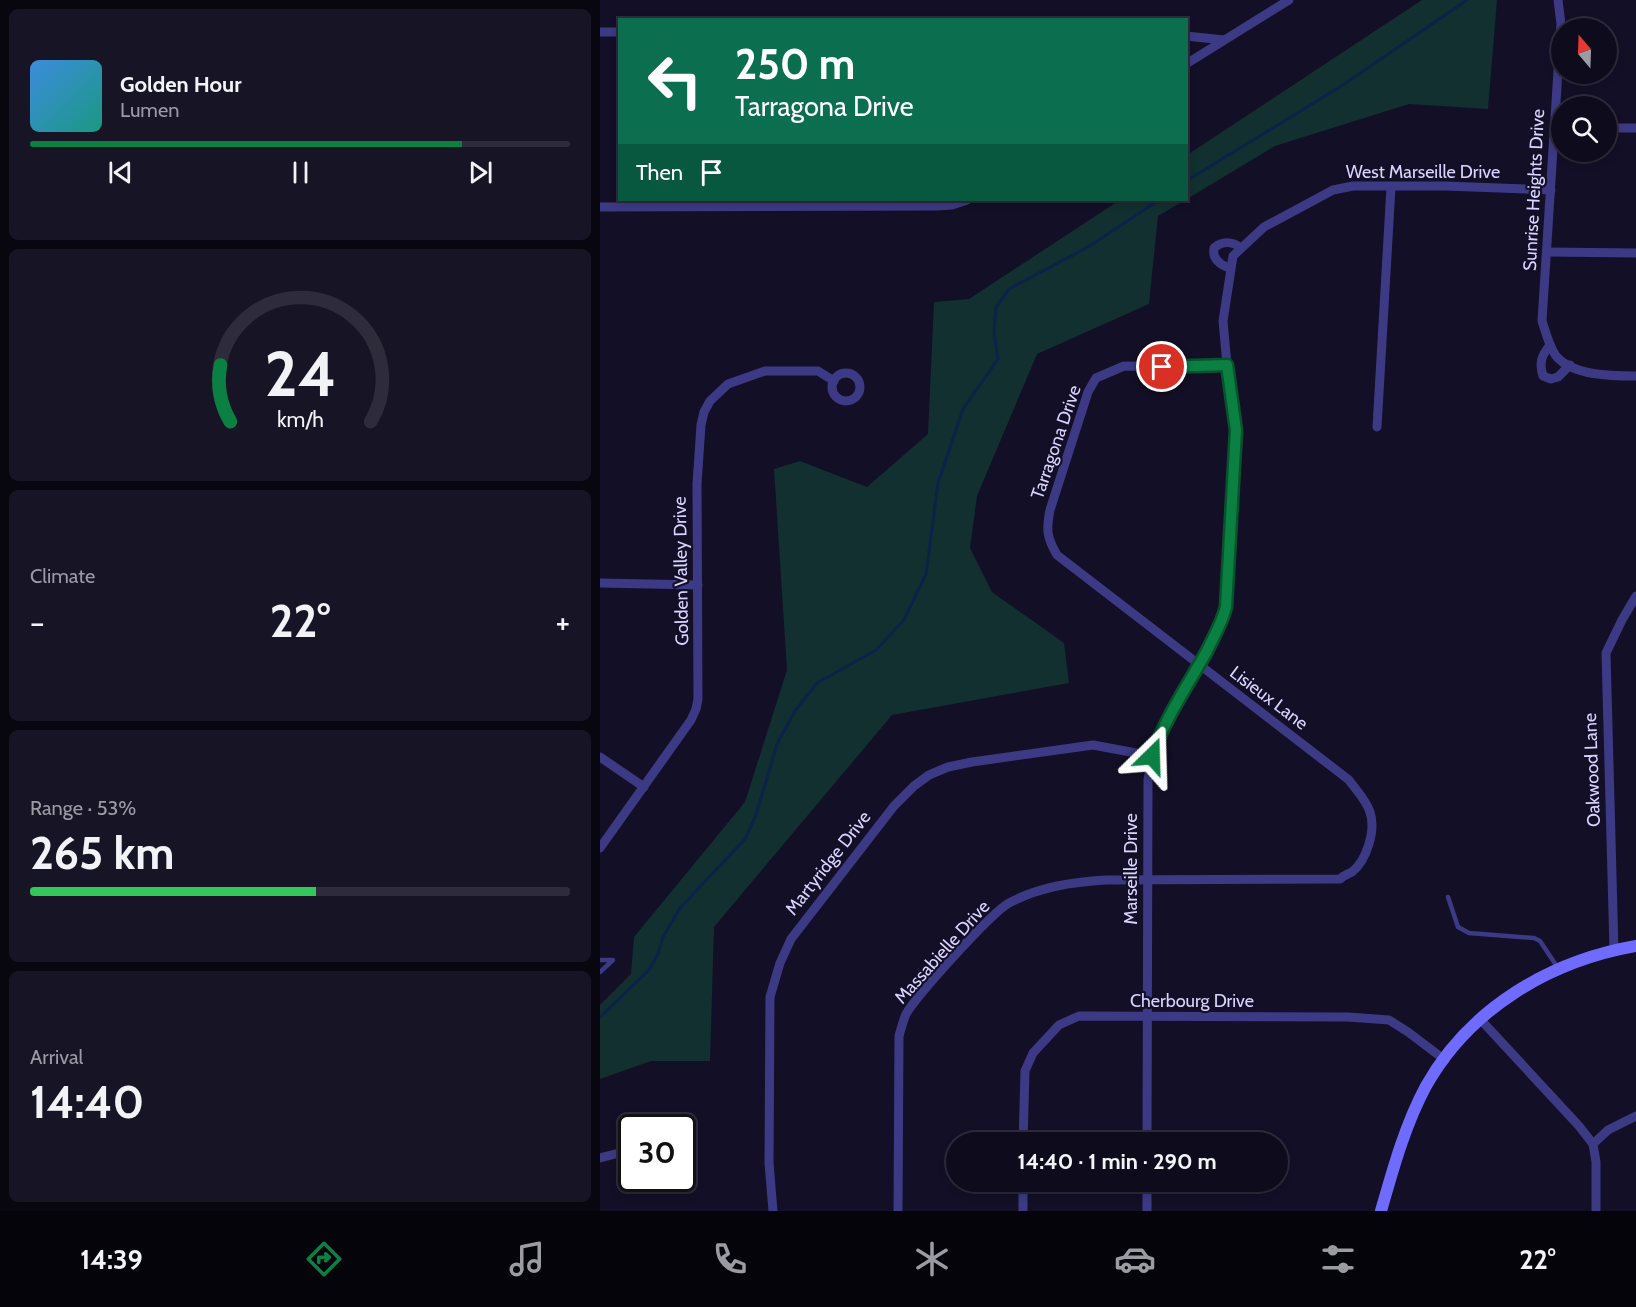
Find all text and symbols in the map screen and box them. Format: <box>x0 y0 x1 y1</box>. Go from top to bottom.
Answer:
north arrow <box>1551 18 1617 84</box>
map controls <box>1551 18 1617 162</box>
text: 250 m <box>735 38 855 90</box>
icon: left <box>636 42 714 120</box>
text: Golden Hour <box>120 71 241 98</box>
text: Tarragona Drive <box>735 90 914 123</box>
button: search <box>1551 96 1617 162</box>
text: Lumen <box>120 98 179 122</box>
street label: Sunrise Heights Drive <box>1519 108 1549 272</box>
icon: previous <box>104 156 137 189</box>
icon: pause <box>284 156 317 189</box>
icon: next <box>464 156 497 189</box>
icon: arrive <box>695 156 728 189</box>
text: Then <box>636 159 683 186</box>
street label: West Marseille Drive <box>1346 161 1500 183</box>
text: 24 <box>264 336 336 412</box>
pin <box>1136 341 1187 392</box>
icon: arrive <box>1145 350 1178 383</box>
street label: Tarragona Drive <box>1026 382 1086 502</box>
text: km/h <box>277 407 323 433</box>
street label: Golden Valley Drive <box>669 496 693 646</box>
text: Climate <box>30 564 95 588</box>
text: 22° <box>270 594 330 648</box>
text: − <box>30 602 45 642</box>
text: + <box>555 602 570 642</box>
street label: Lisieux Lane <box>1226 661 1312 735</box>
street label: Oakwood Lane <box>1579 713 1605 827</box>
position arrow <box>1120 724 1184 788</box>
text: Range · 53% <box>30 796 136 820</box>
street label: Martyridge Drive <box>781 807 875 919</box>
street label: Marseille Drive <box>1120 813 1142 925</box>
text: 265 km <box>30 826 174 880</box>
street label: Massabielle Drive <box>890 896 994 1008</box>
street label: Cherbourg Drive <box>1130 990 1254 1012</box>
text: Arrival <box>30 1045 83 1069</box>
text: 14:40 <box>30 1075 144 1129</box>
speed limit sign: 30 <box>618 1114 696 1192</box>
text: 14:40 · 1 min · 290 m <box>1017 1148 1217 1175</box>
icon: directions <box>303 1238 345 1280</box>
icon: music <box>506 1238 548 1280</box>
icon: phone <box>709 1238 751 1280</box>
icon: climate <box>911 1238 953 1280</box>
icon: car <box>1114 1238 1156 1280</box>
icon: filters <box>1317 1238 1359 1280</box>
text: 14:39 <box>80 1243 143 1276</box>
text: 22° <box>1519 1243 1556 1276</box>

